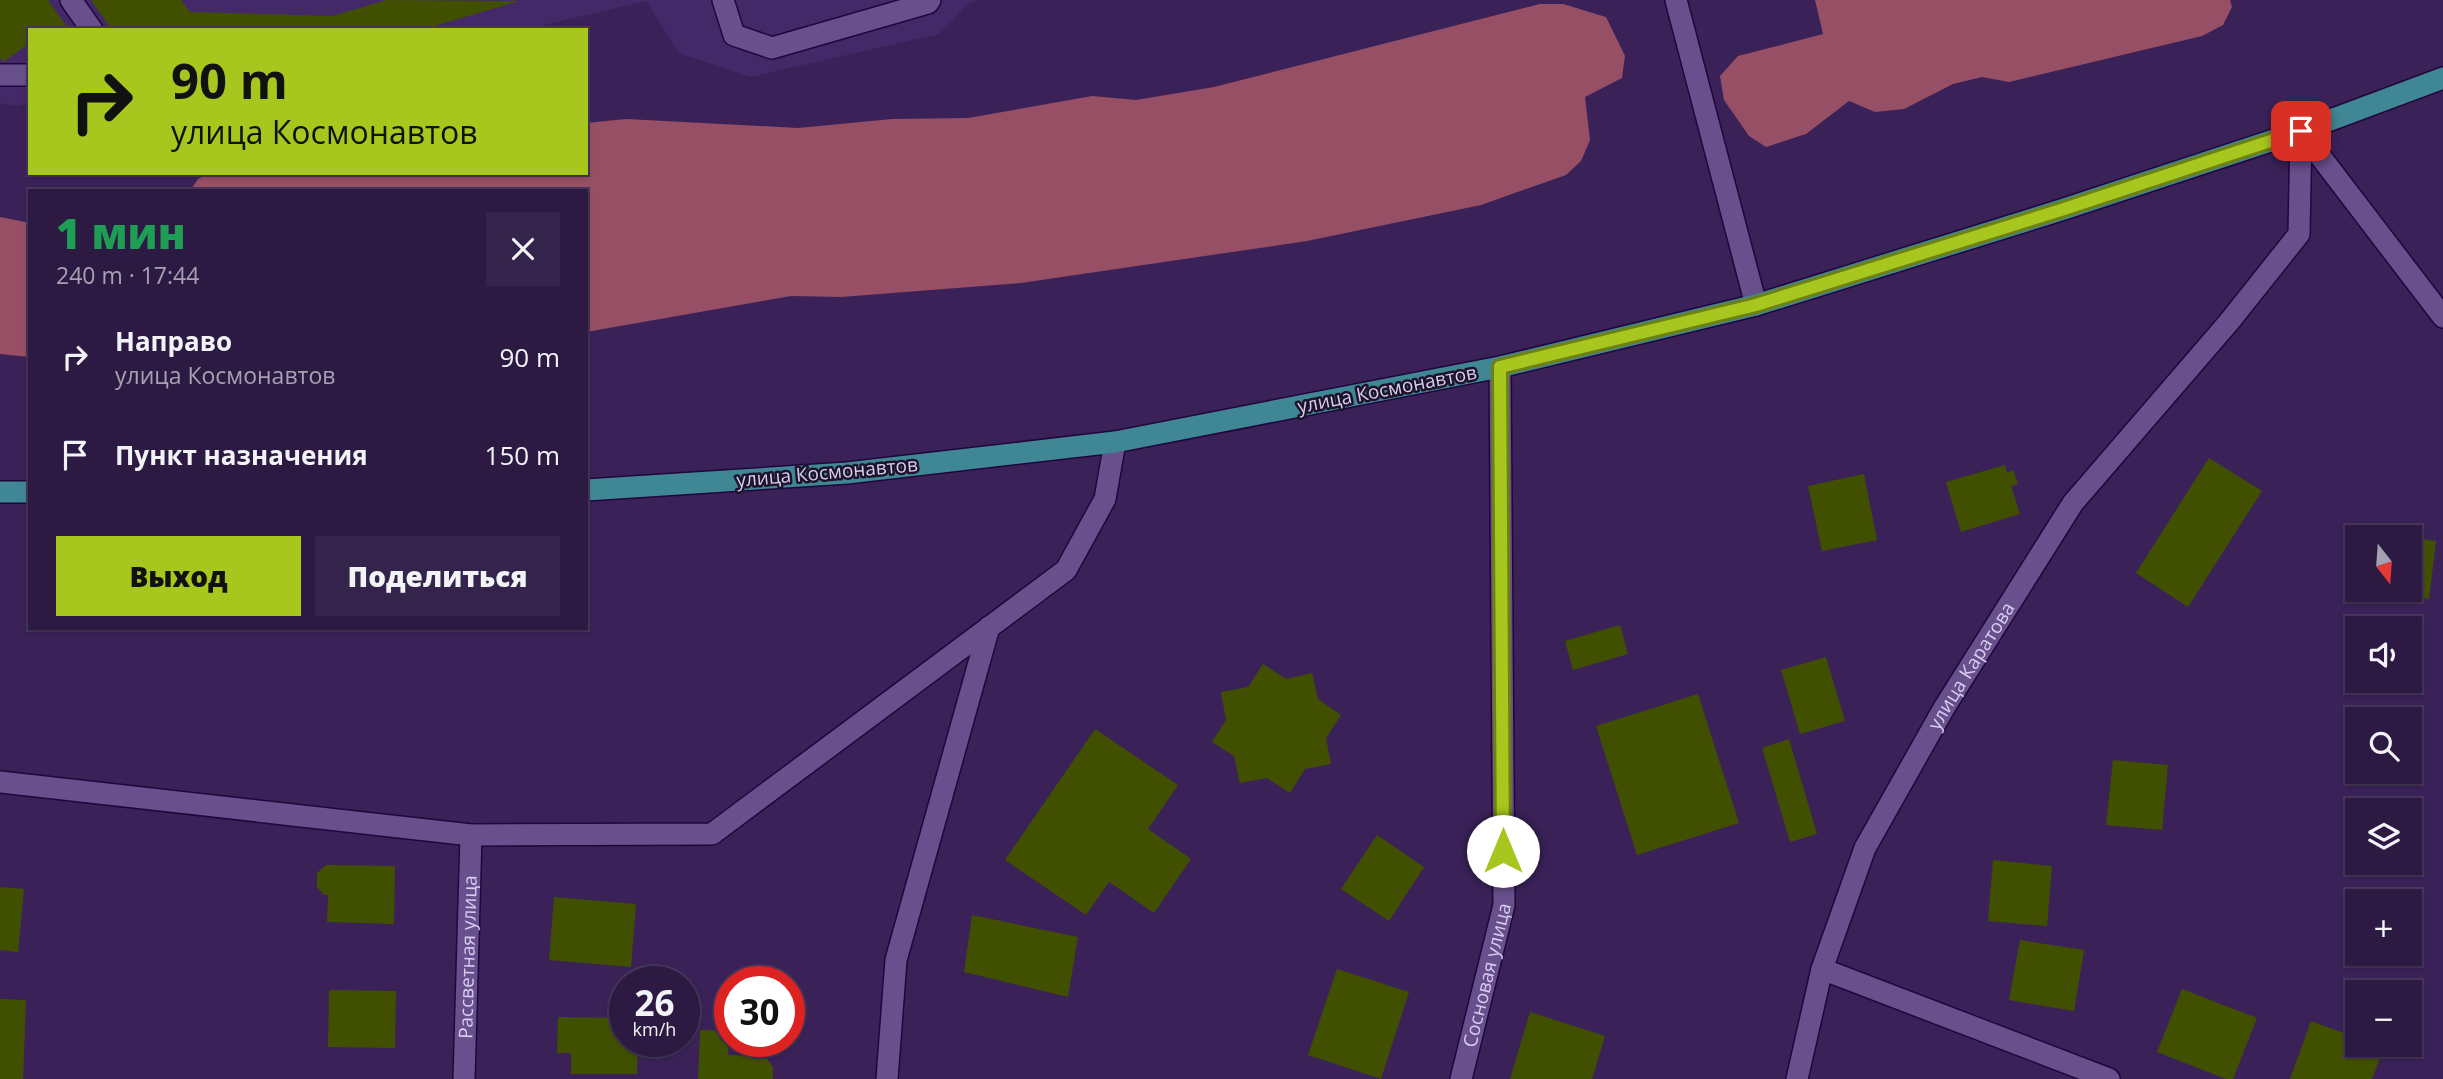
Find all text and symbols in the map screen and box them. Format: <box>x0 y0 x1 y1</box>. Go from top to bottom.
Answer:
text: 90 m <box>171 47 288 113</box>
icon: right <box>56 56 147 147</box>
pin <box>2271 101 2331 161</box>
text: улица Космонавтов <box>171 110 478 153</box>
icon: arrive <box>2282 112 2320 150</box>
text: 1 мин <box>56 204 186 261</box>
button: close <box>486 212 560 286</box>
text: 240 m · 17:44 <box>56 259 199 291</box>
text: Направо <box>115 323 232 359</box>
icon: right <box>56 338 94 376</box>
text: 90 m <box>499 339 560 375</box>
text: улица Космонавтов <box>115 359 335 391</box>
street label: улица Космонавтов <box>1295 359 1479 419</box>
icon: arrive <box>56 436 94 474</box>
text: Пункт назначения <box>115 437 368 473</box>
text: 150 m <box>485 437 560 473</box>
street label: улица Космонавтов <box>735 451 919 493</box>
north arrow <box>2345 525 2422 602</box>
map controls <box>2345 525 2422 1057</box>
button: Выход <box>56 536 301 616</box>
button: Поделиться <box>315 536 560 616</box>
street label: улица Каратова <box>1921 597 2021 734</box>
button: sound <box>2345 616 2422 693</box>
button: search <box>2345 707 2422 784</box>
button: layers <box>2345 798 2422 875</box>
position arrow <box>1466 814 1540 888</box>
street label: Рассветная улица <box>452 875 483 1039</box>
button: + <box>2345 889 2422 966</box>
street label: Сосновая улица <box>1456 900 1517 1050</box>
speed limit sign: 30 <box>714 966 805 1057</box>
text: 26 <box>634 979 675 1026</box>
button: − <box>2345 980 2422 1057</box>
text: km/h <box>633 1017 676 1041</box>

